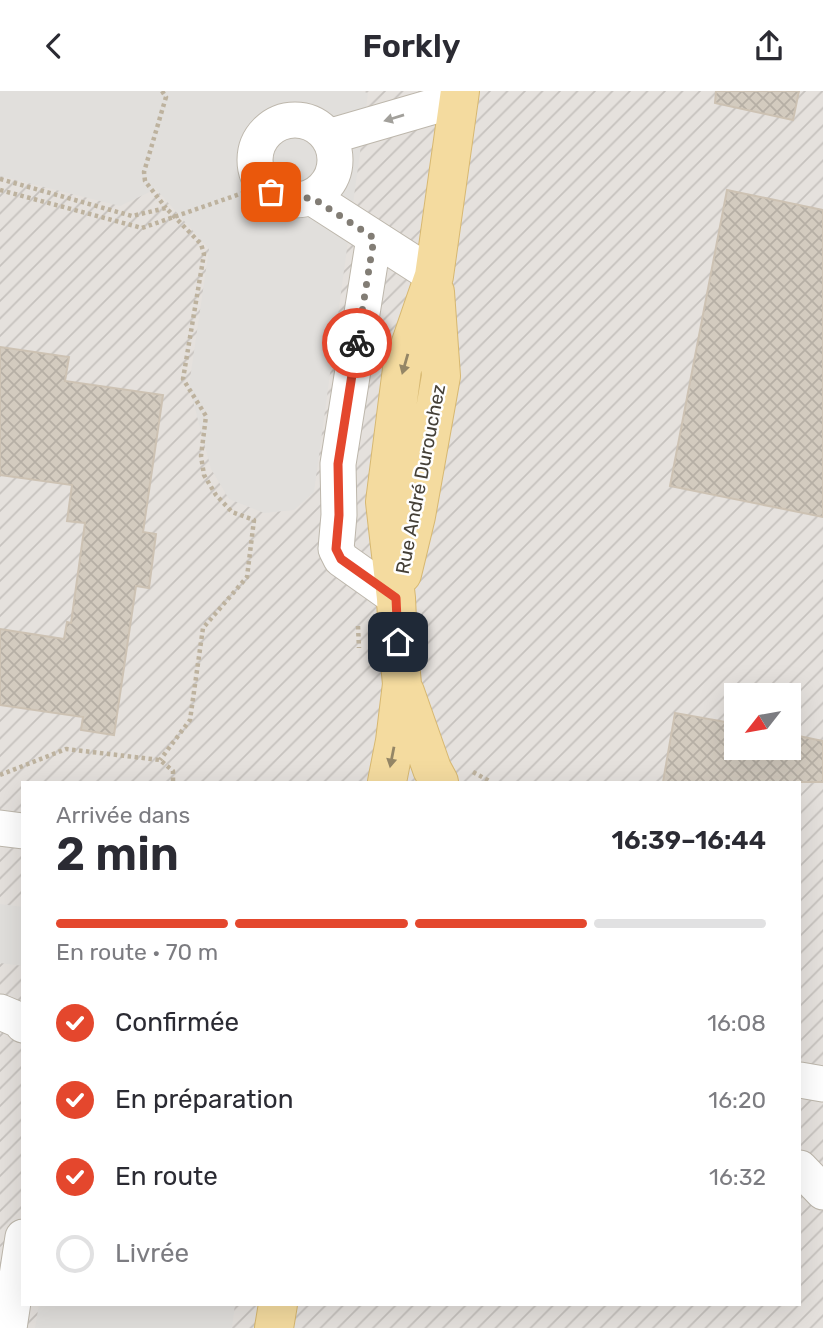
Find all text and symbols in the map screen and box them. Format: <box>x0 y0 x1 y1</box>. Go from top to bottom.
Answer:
icon: back <box>35 27 73 65</box>
text: Forkly <box>363 27 461 65</box>
icon: share <box>750 27 788 65</box>
one-way arrow <box>383 114 404 124</box>
pin <box>241 162 301 222</box>
icon: bag <box>252 173 290 211</box>
courier <box>322 308 392 378</box>
icon: bike <box>338 324 376 362</box>
one-way arrow <box>399 354 409 375</box>
street label: Rue André Durouchez <box>391 382 450 576</box>
pin <box>368 612 428 672</box>
icon: home <box>379 623 417 661</box>
north arrow <box>724 683 802 759</box>
map controls <box>724 683 801 760</box>
one-way arrow <box>386 747 397 769</box>
text: Arrivée dans <box>56 801 190 829</box>
text: 16:39–16:44 <box>612 825 766 856</box>
text: 2 min <box>56 827 179 882</box>
text: En route · 70 m <box>56 938 218 966</box>
icon: check <box>56 1004 94 1042</box>
text: Confirmée <box>115 1007 239 1038</box>
text: 16:08 <box>707 1009 766 1037</box>
icon: check <box>56 1081 94 1119</box>
text: En préparation <box>115 1084 293 1115</box>
text: 16:20 <box>708 1086 766 1114</box>
icon: check <box>56 1158 94 1196</box>
text: En route <box>115 1161 218 1192</box>
text: 16:32 <box>709 1163 766 1191</box>
text: Livrée <box>115 1238 189 1269</box>

